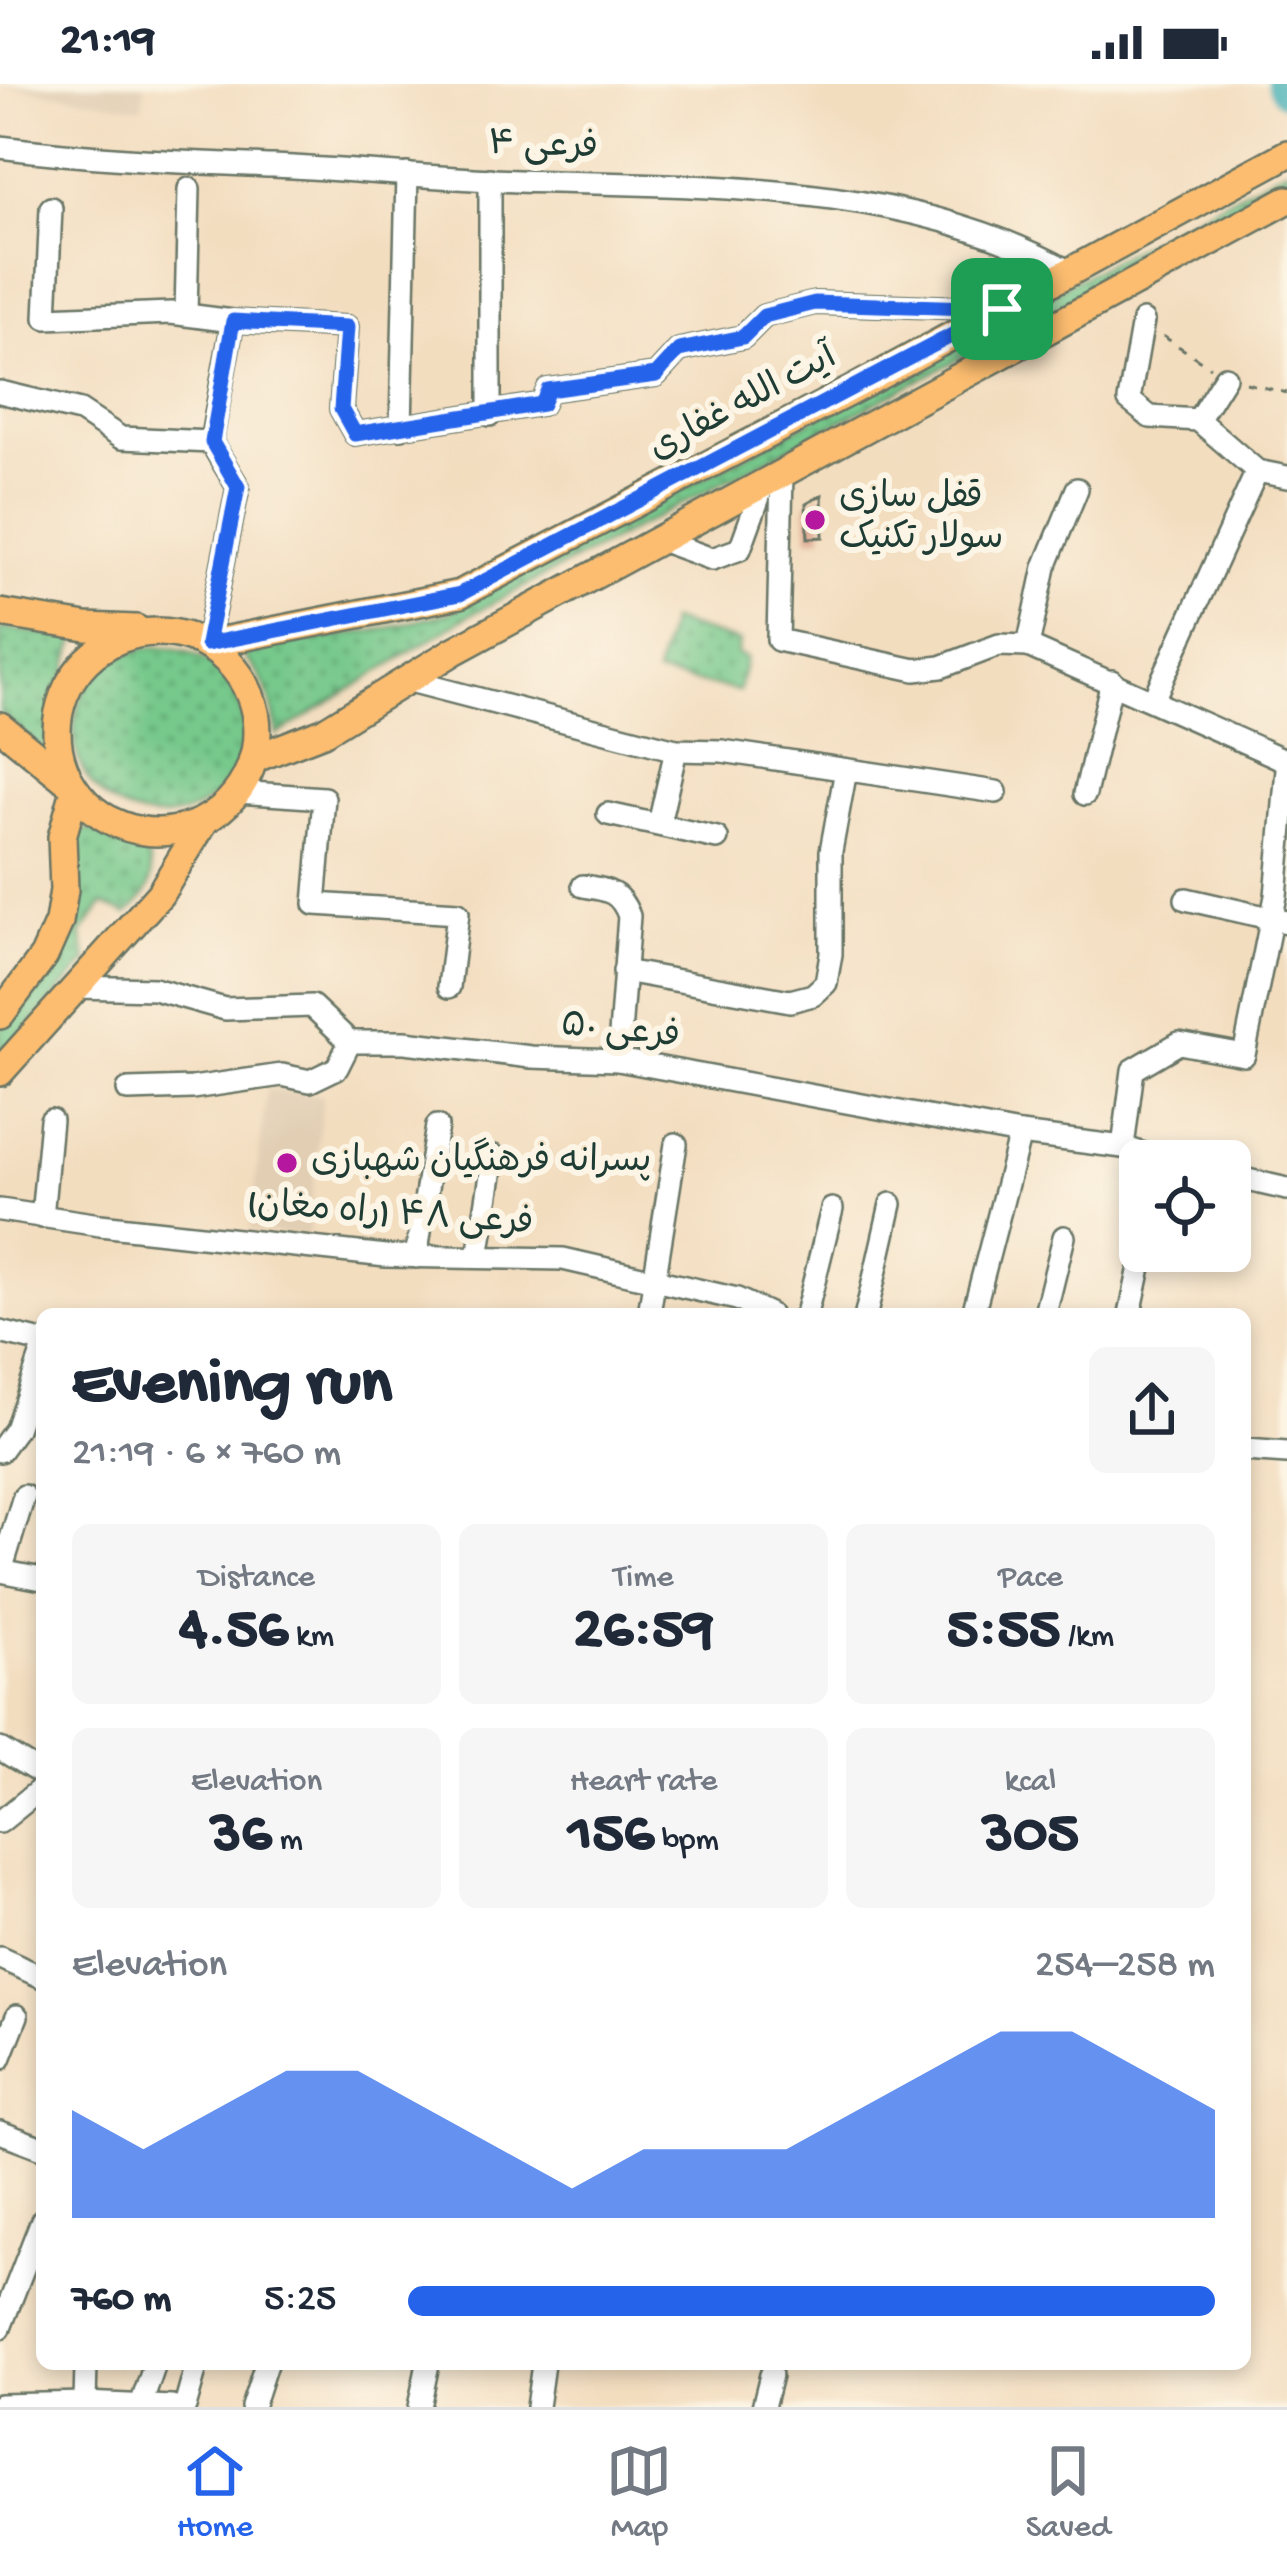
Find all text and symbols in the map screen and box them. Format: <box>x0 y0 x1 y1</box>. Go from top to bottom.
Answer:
text: 21:19 <box>60 16 155 69</box>
street label: فرعی ۴ <box>487 125 599 171</box>
pin <box>951 258 1053 360</box>
icon: arrive <box>969 276 1035 342</box>
street label: آیت الله غفاری <box>641 334 847 472</box>
place label: قفل سازی سولار تکنیک <box>839 478 1003 562</box>
marker: قفل سازی سولار تکنیک <box>802 507 828 533</box>
street label: فرعی ۵۰ <box>558 1005 682 1061</box>
place label: پسرانه فرهنگیان شهبازی <box>311 1137 651 1185</box>
map controls <box>1119 1140 1251 1272</box>
button: locate <box>1119 1140 1251 1272</box>
marker: پسرانه فرهنگیان شهبازی <box>274 1150 300 1176</box>
street label: فرعی ۴۸ (راه مغان) <box>245 1185 535 1247</box>
button: share <box>1089 1347 1215 1473</box>
text: Evening run <box>72 1348 392 1426</box>
text: 21:19 · 6 × 760 m <box>72 1432 341 1478</box>
text: Distance <box>198 1560 315 1598</box>
text: Time <box>613 1560 674 1598</box>
text: Pace <box>998 1560 1063 1598</box>
text: 4.56 <box>179 1598 288 1668</box>
text: 26:59 <box>573 1598 714 1668</box>
text: 5:55 <box>947 1598 1060 1668</box>
text: km <box>288 1619 334 1657</box>
text: /km <box>1060 1619 1114 1657</box>
text: Elevation <box>191 1764 322 1802</box>
text: Heart rate <box>570 1764 717 1802</box>
text: kcal <box>1005 1764 1056 1802</box>
text: 36 <box>210 1802 272 1872</box>
text: 156 <box>568 1802 654 1872</box>
text: 305 <box>982 1802 1079 1872</box>
text: m <box>272 1823 303 1861</box>
text: bpm <box>654 1823 719 1861</box>
text: Elevation <box>72 1944 227 1990</box>
text: 254–258 m <box>1035 1944 1215 1990</box>
text: 760 m <box>72 2278 171 2324</box>
text: 5:25 <box>264 2278 336 2324</box>
tab: Home <box>177 2438 253 2548</box>
tab: Map <box>606 2438 672 2548</box>
tab: Saved <box>1026 2438 1110 2548</box>

